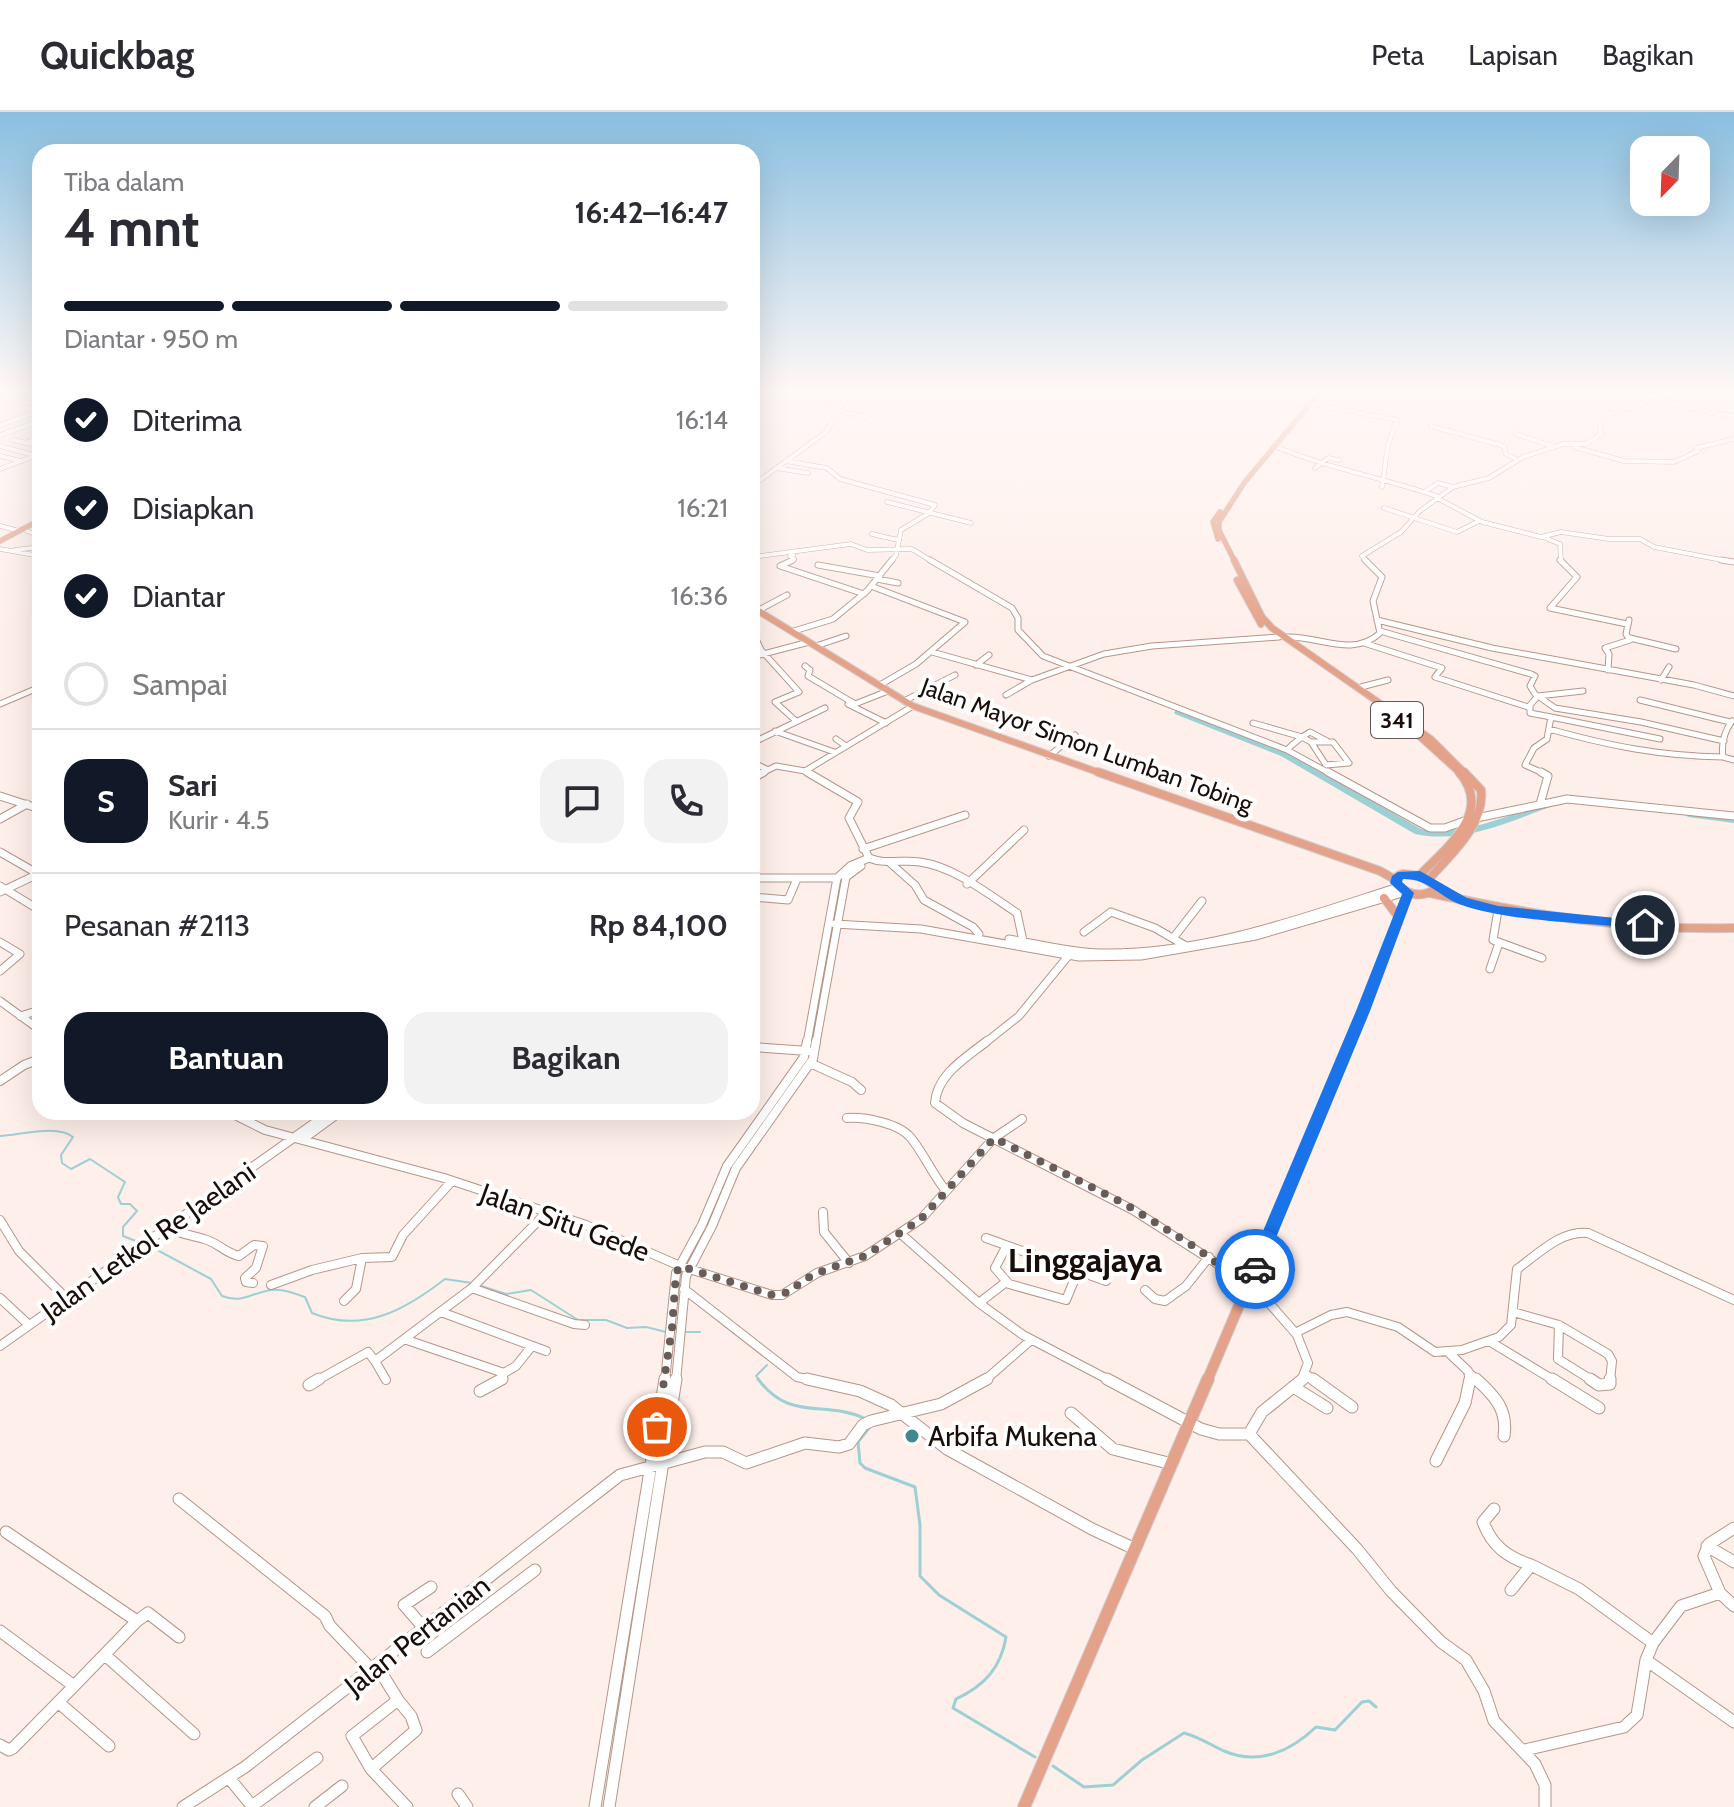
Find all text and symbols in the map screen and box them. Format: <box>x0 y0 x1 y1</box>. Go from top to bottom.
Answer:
text: Quickbag <box>40 32 194 79</box>
text: Peta <box>1371 38 1424 72</box>
text: Lapisan <box>1468 38 1558 72</box>
text: Bagikan <box>1602 38 1694 72</box>
north arrow <box>1630 136 1710 216</box>
map controls <box>1630 136 1710 216</box>
text: Tiba dalam <box>64 166 184 198</box>
text: 16:42–16:47 <box>575 194 728 231</box>
text: 4 mnt <box>64 196 199 259</box>
text: Diantar · 950 m <box>64 323 238 355</box>
icon: check <box>64 398 108 442</box>
text: Diterima <box>132 402 242 439</box>
text: 16:14 <box>676 404 728 436</box>
icon: check <box>64 486 108 530</box>
text: Disiapkan <box>132 490 254 527</box>
text: 16:21 <box>677 492 728 524</box>
icon: check <box>64 574 108 618</box>
text: Diantar <box>132 578 225 615</box>
text: 16:36 <box>671 580 728 612</box>
text: Sampai <box>132 666 228 703</box>
street label: Jalan Mayor Simon Lumban Tobing <box>916 671 1258 819</box>
road number: 341 <box>1371 702 1423 738</box>
button: chat <box>540 759 624 843</box>
button: phone <box>644 759 728 843</box>
text: Sari <box>168 767 217 804</box>
text: S <box>97 783 115 820</box>
text: Kurir · 4.5 <box>168 804 270 836</box>
pin <box>1611 891 1679 959</box>
icon: home <box>1623 903 1667 947</box>
text: Pesanan #2113 <box>64 907 250 944</box>
text: Rp 84,100 <box>589 907 728 944</box>
button: Bantuan <box>64 1012 388 1104</box>
button: Bagikan <box>404 1012 728 1104</box>
street label: Jalan Letkol Re Jaelani <box>34 1154 262 1328</box>
street label: Jalan Situ Gede <box>475 1175 654 1268</box>
courier <box>1215 1229 1295 1309</box>
district label: Linggajaya <box>1008 1239 1162 1281</box>
icon: car <box>1233 1247 1277 1291</box>
pin <box>623 1393 691 1461</box>
icon: bag <box>635 1405 679 1449</box>
place label: Arbifa Mukena <box>928 1419 1097 1453</box>
marker: Arbifa Mukena <box>903 1427 921 1445</box>
street label: Jalan Pertanian <box>337 1568 496 1703</box>

